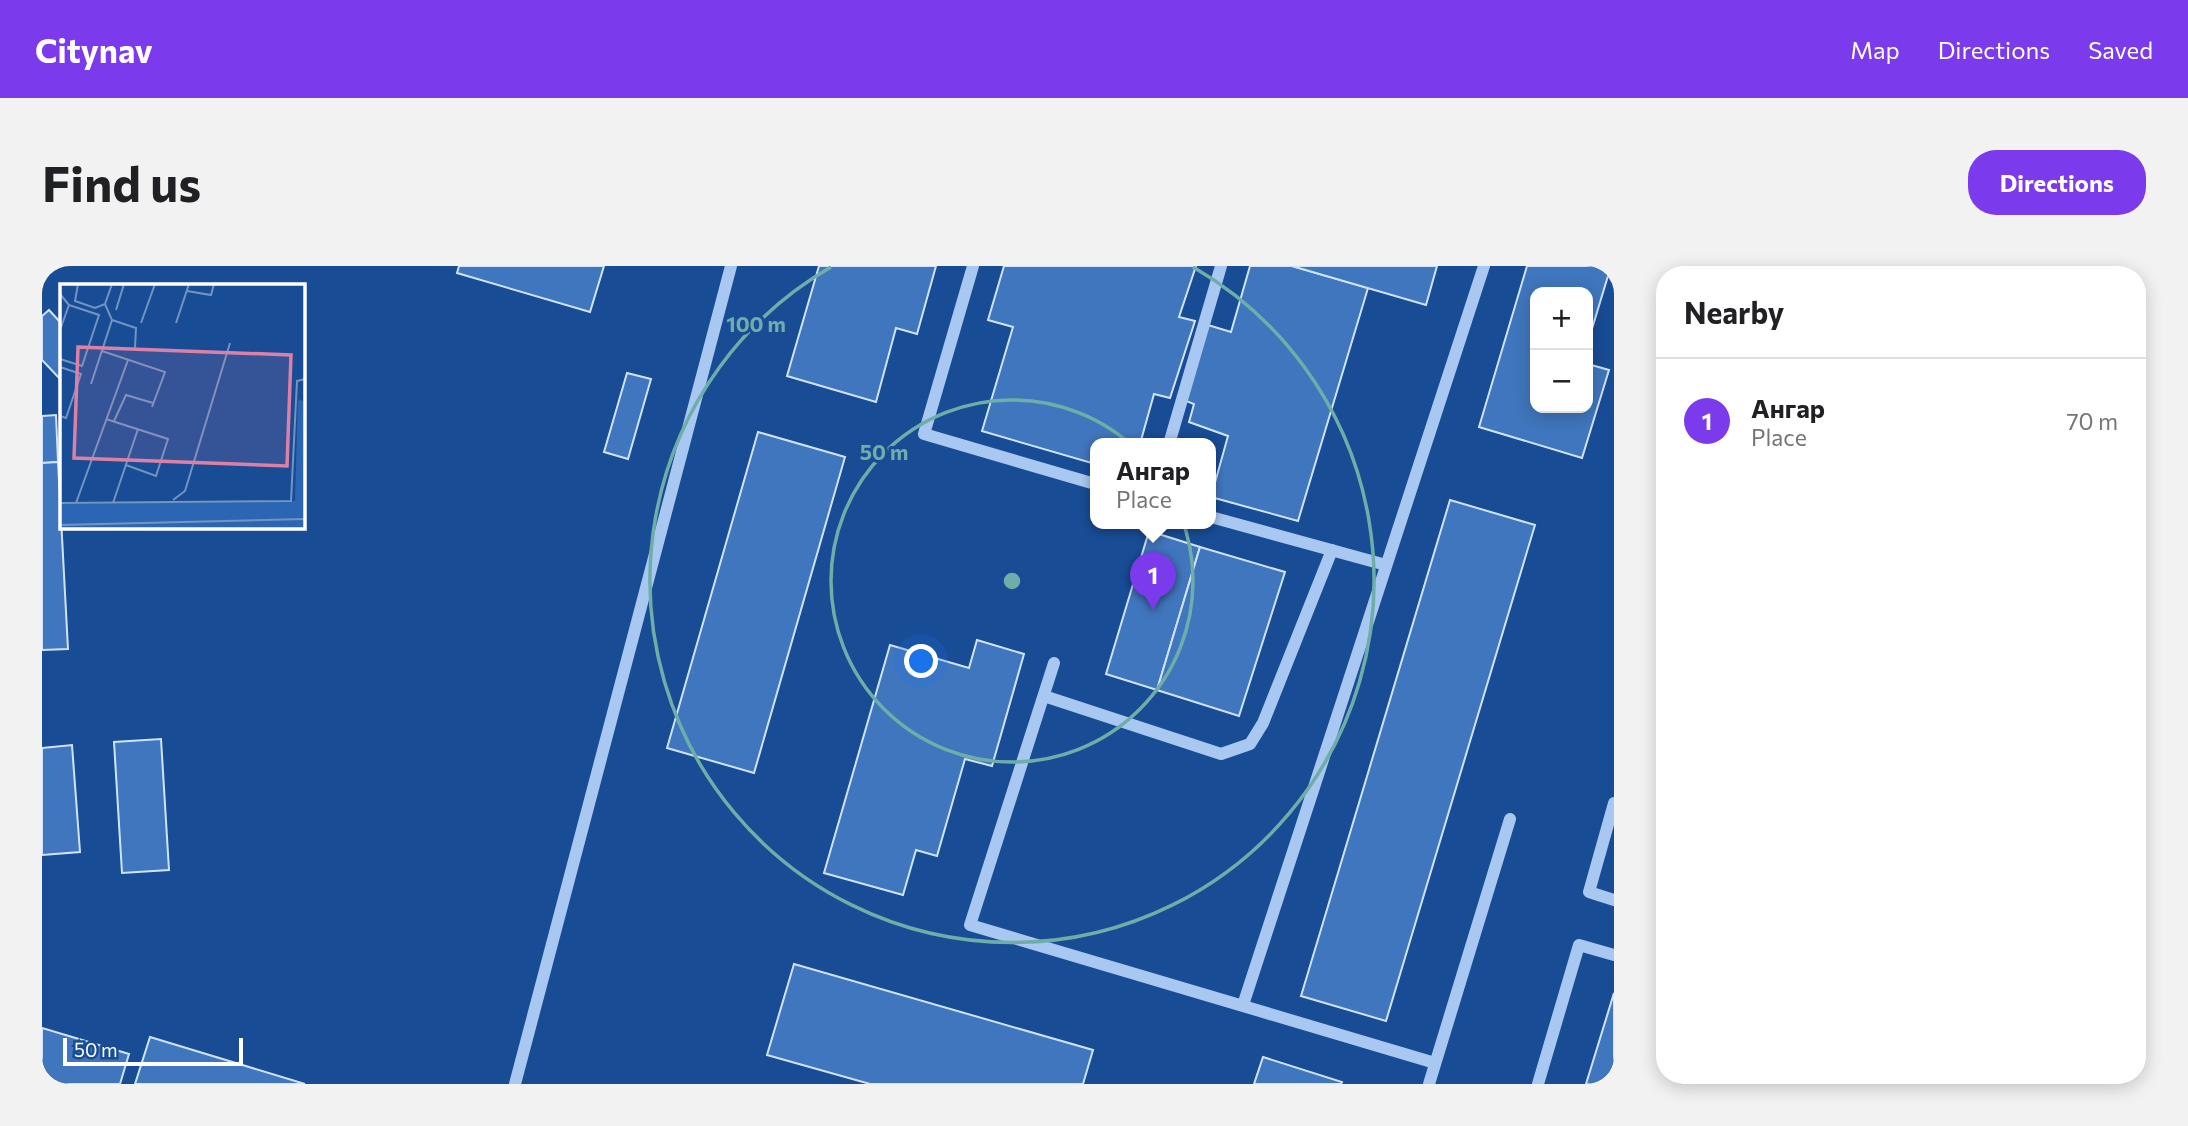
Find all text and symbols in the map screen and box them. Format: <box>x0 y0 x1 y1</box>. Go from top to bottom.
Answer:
text: Citynav <box>35 29 153 70</box>
text: Map <box>1850 35 1900 64</box>
text: Directions <box>1938 35 2050 64</box>
text: Saved <box>2088 35 2153 64</box>
button: Directions <box>1968 150 2146 215</box>
text: Find us <box>42 152 201 212</box>
inset map <box>60 284 304 528</box>
map controls <box>1530 287 1593 413</box>
button: + <box>1530 287 1593 350</box>
text: Nearby <box>1684 293 1784 330</box>
text: 100 m <box>726 311 786 336</box>
button: − <box>1530 350 1593 413</box>
text: Ангар <box>1751 392 1825 423</box>
text: 1 <box>1702 407 1712 435</box>
text: 70 m <box>2066 407 2118 435</box>
text: Place <box>1751 423 1807 451</box>
popup <box>1090 438 1216 529</box>
text: 50 m <box>860 439 908 464</box>
text: Ангар <box>1116 454 1190 485</box>
text: Place <box>1116 485 1172 513</box>
pin: 1 <box>1130 552 1176 610</box>
centre of rings <box>1000 569 1024 593</box>
your location <box>904 644 938 678</box>
scale bar <box>63 1035 243 1067</box>
text: 50 m <box>74 1038 118 1061</box>

